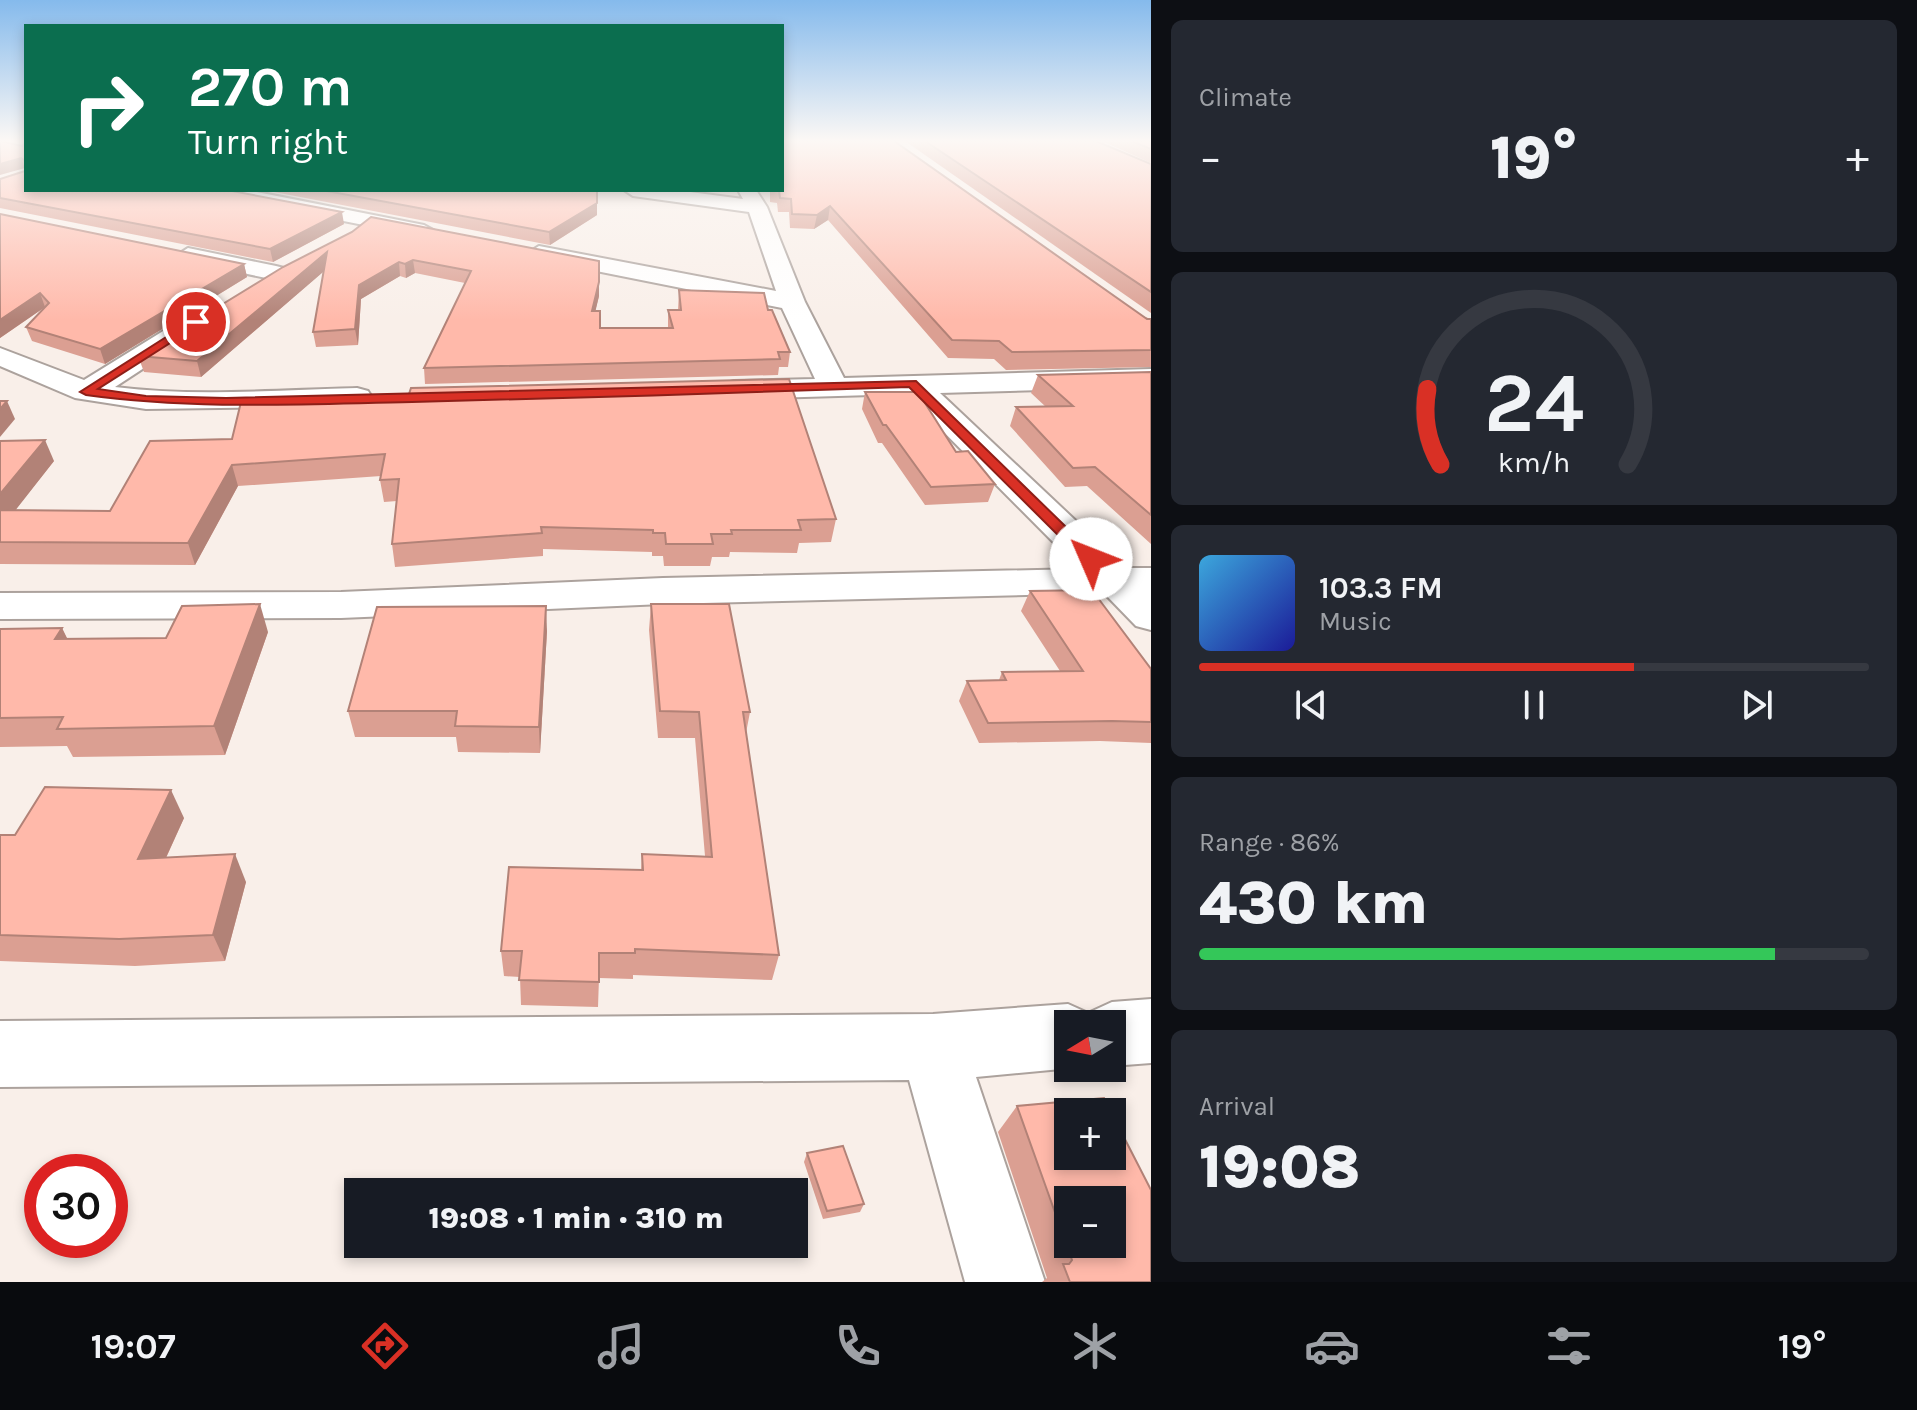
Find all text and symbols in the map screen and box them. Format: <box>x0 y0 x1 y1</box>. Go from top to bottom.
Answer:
text: 270 m <box>188 54 352 119</box>
icon: right <box>56 56 160 160</box>
text: Climate <box>1199 82 1292 113</box>
text: Turn right <box>188 121 348 163</box>
text: 19° <box>1490 123 1578 193</box>
text: − <box>1199 132 1222 183</box>
text: + <box>1846 132 1869 183</box>
pin <box>162 288 230 356</box>
icon: arrive <box>174 300 218 344</box>
text: 24 <box>1484 354 1584 451</box>
text: km/h <box>1498 446 1570 479</box>
position arrow <box>1049 517 1133 601</box>
text: 103.3 FM <box>1319 570 1443 606</box>
text: Music <box>1319 606 1392 637</box>
icon: previous <box>1289 683 1333 727</box>
icon: pause <box>1512 683 1556 727</box>
icon: next <box>1735 683 1779 727</box>
text: Range · 86% <box>1199 827 1340 858</box>
text: 430 km <box>1199 868 1428 938</box>
north arrow <box>1054 1010 1126 1082</box>
map controls <box>1054 1010 1126 1258</box>
text: Arrival <box>1199 1091 1275 1122</box>
button: + <box>1054 1098 1126 1170</box>
text: 19:08 <box>1199 1132 1360 1202</box>
speed limit sign: 30 <box>24 1154 128 1258</box>
button: − <box>1054 1186 1126 1258</box>
text: 19:08 · 1 min · 310 m <box>428 1200 724 1236</box>
icon: directions <box>357 1318 413 1374</box>
icon: music <box>593 1318 649 1374</box>
icon: phone <box>830 1318 886 1374</box>
icon: climate <box>1067 1318 1123 1374</box>
icon: car <box>1304 1318 1360 1374</box>
icon: filters <box>1541 1318 1597 1374</box>
text: 19:07 <box>90 1325 176 1367</box>
text: 19° <box>1778 1325 1827 1367</box>

